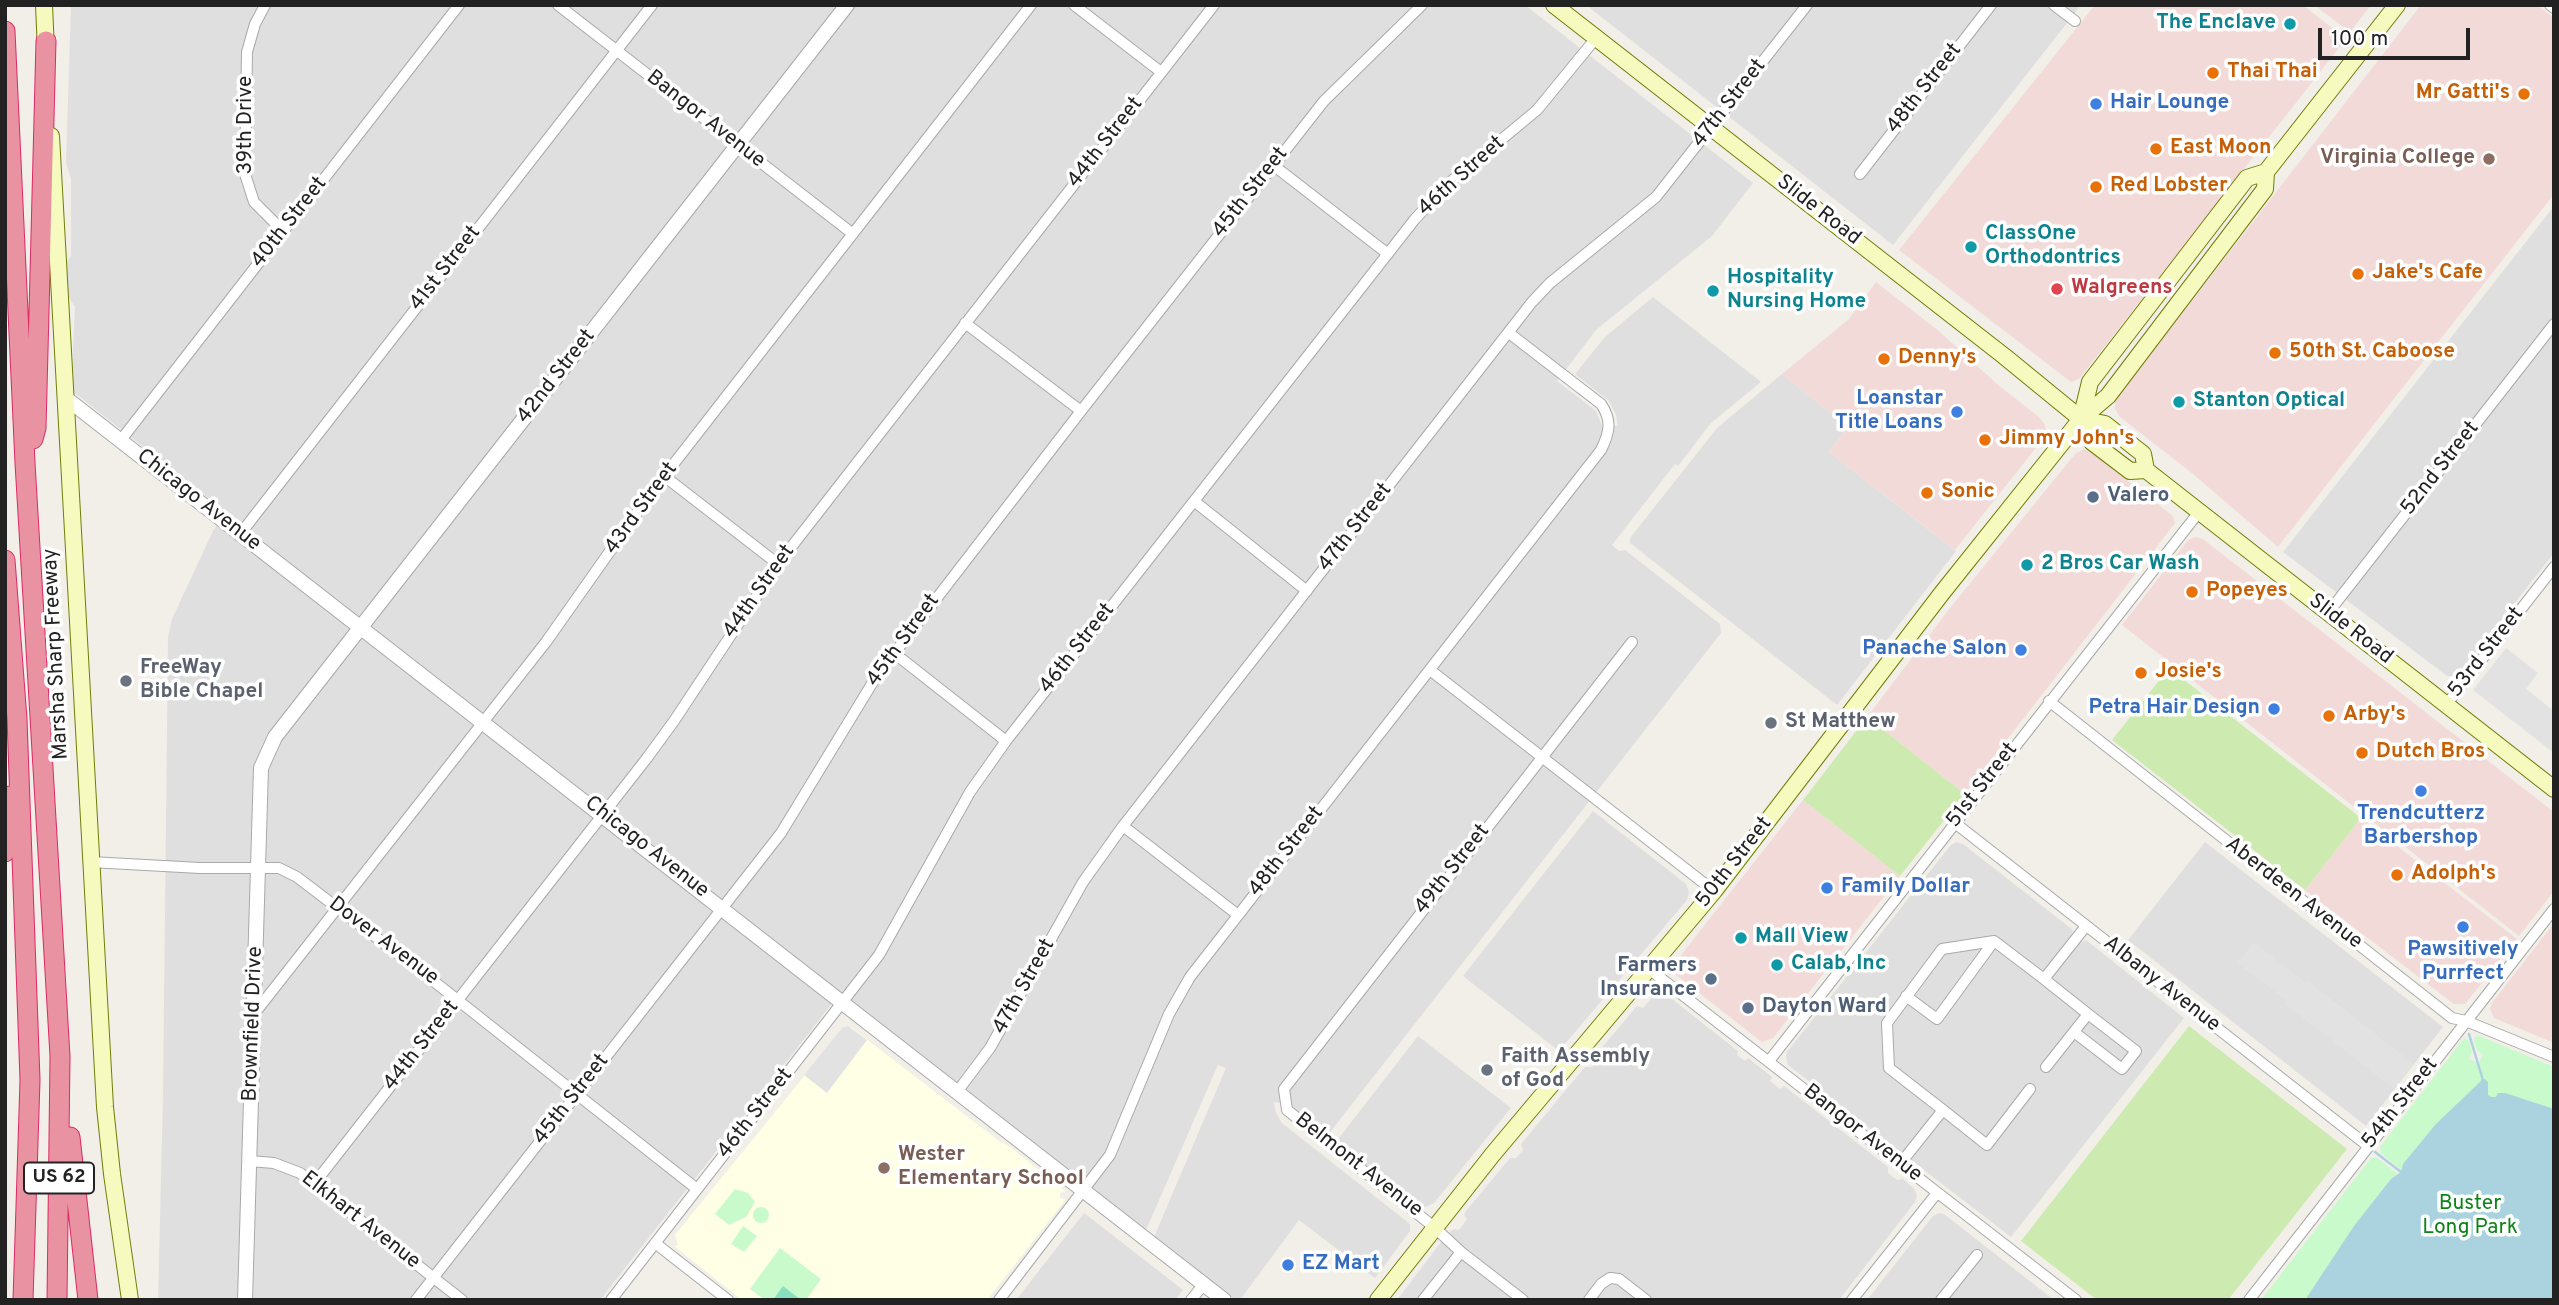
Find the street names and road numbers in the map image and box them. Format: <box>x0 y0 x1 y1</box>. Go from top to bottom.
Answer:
street label: 48th Street <box>1882 39 1968 139</box>
street label: 47th Street <box>1688 55 1772 153</box>
street label: Bangor Avenue <box>640 66 770 174</box>
street label: 39th Drive <box>234 76 260 174</box>
street label: 44th Street <box>1063 93 1149 193</box>
street label: 46th Street <box>1414 132 1510 222</box>
street label: 45th Street <box>1208 143 1294 243</box>
street label: Slide Road <box>1771 170 1865 252</box>
street label: 40th Street <box>247 172 333 274</box>
street label: 41st Street <box>405 222 487 316</box>
street label: 42nd Street <box>512 325 602 429</box>
street label: 52nd Street <box>2396 417 2486 521</box>
street label: Chicago Avenue <box>131 445 265 557</box>
street label: 43rd Street <box>600 458 684 560</box>
street label: 47th Street <box>1314 479 1398 577</box>
street label: 44th Street <box>719 540 801 644</box>
street label: Marsha Sharp Freeway <box>39 548 75 760</box>
street label: Slide Road <box>2303 589 2397 671</box>
street label: 45th Street <box>862 590 946 692</box>
street label: 46th Street <box>1035 599 1121 699</box>
street label: 53rd Street <box>2444 603 2530 703</box>
street label: 51st Street <box>1942 739 2024 833</box>
street label: Chicago Avenue <box>579 792 713 904</box>
street label: 48th Street <box>1244 802 1330 902</box>
street label: 50th Street <box>1692 812 1778 914</box>
street label: 49th Street <box>1410 820 1496 920</box>
street label: Aberdeen Avenue <box>2219 833 2367 955</box>
street label: Dover Avenue <box>323 892 443 992</box>
street label: Albany Avenue <box>2098 932 2224 1038</box>
street label: 47th Street <box>988 935 1062 1039</box>
street label: Brownfield Drive <box>239 946 269 1102</box>
street label: 44th Street <box>379 996 465 1096</box>
street label: 45th Street <box>529 1050 615 1150</box>
street label: 54th Street <box>2358 1053 2444 1155</box>
street label: 46th Street <box>713 1064 799 1164</box>
street label: Bangor Avenue <box>1797 1080 1927 1188</box>
street label: Belmont Avenue <box>1289 1108 1427 1224</box>
road number: US 62 <box>24 1162 94 1194</box>
street label: Elkhart Avenue <box>295 1167 425 1275</box>

